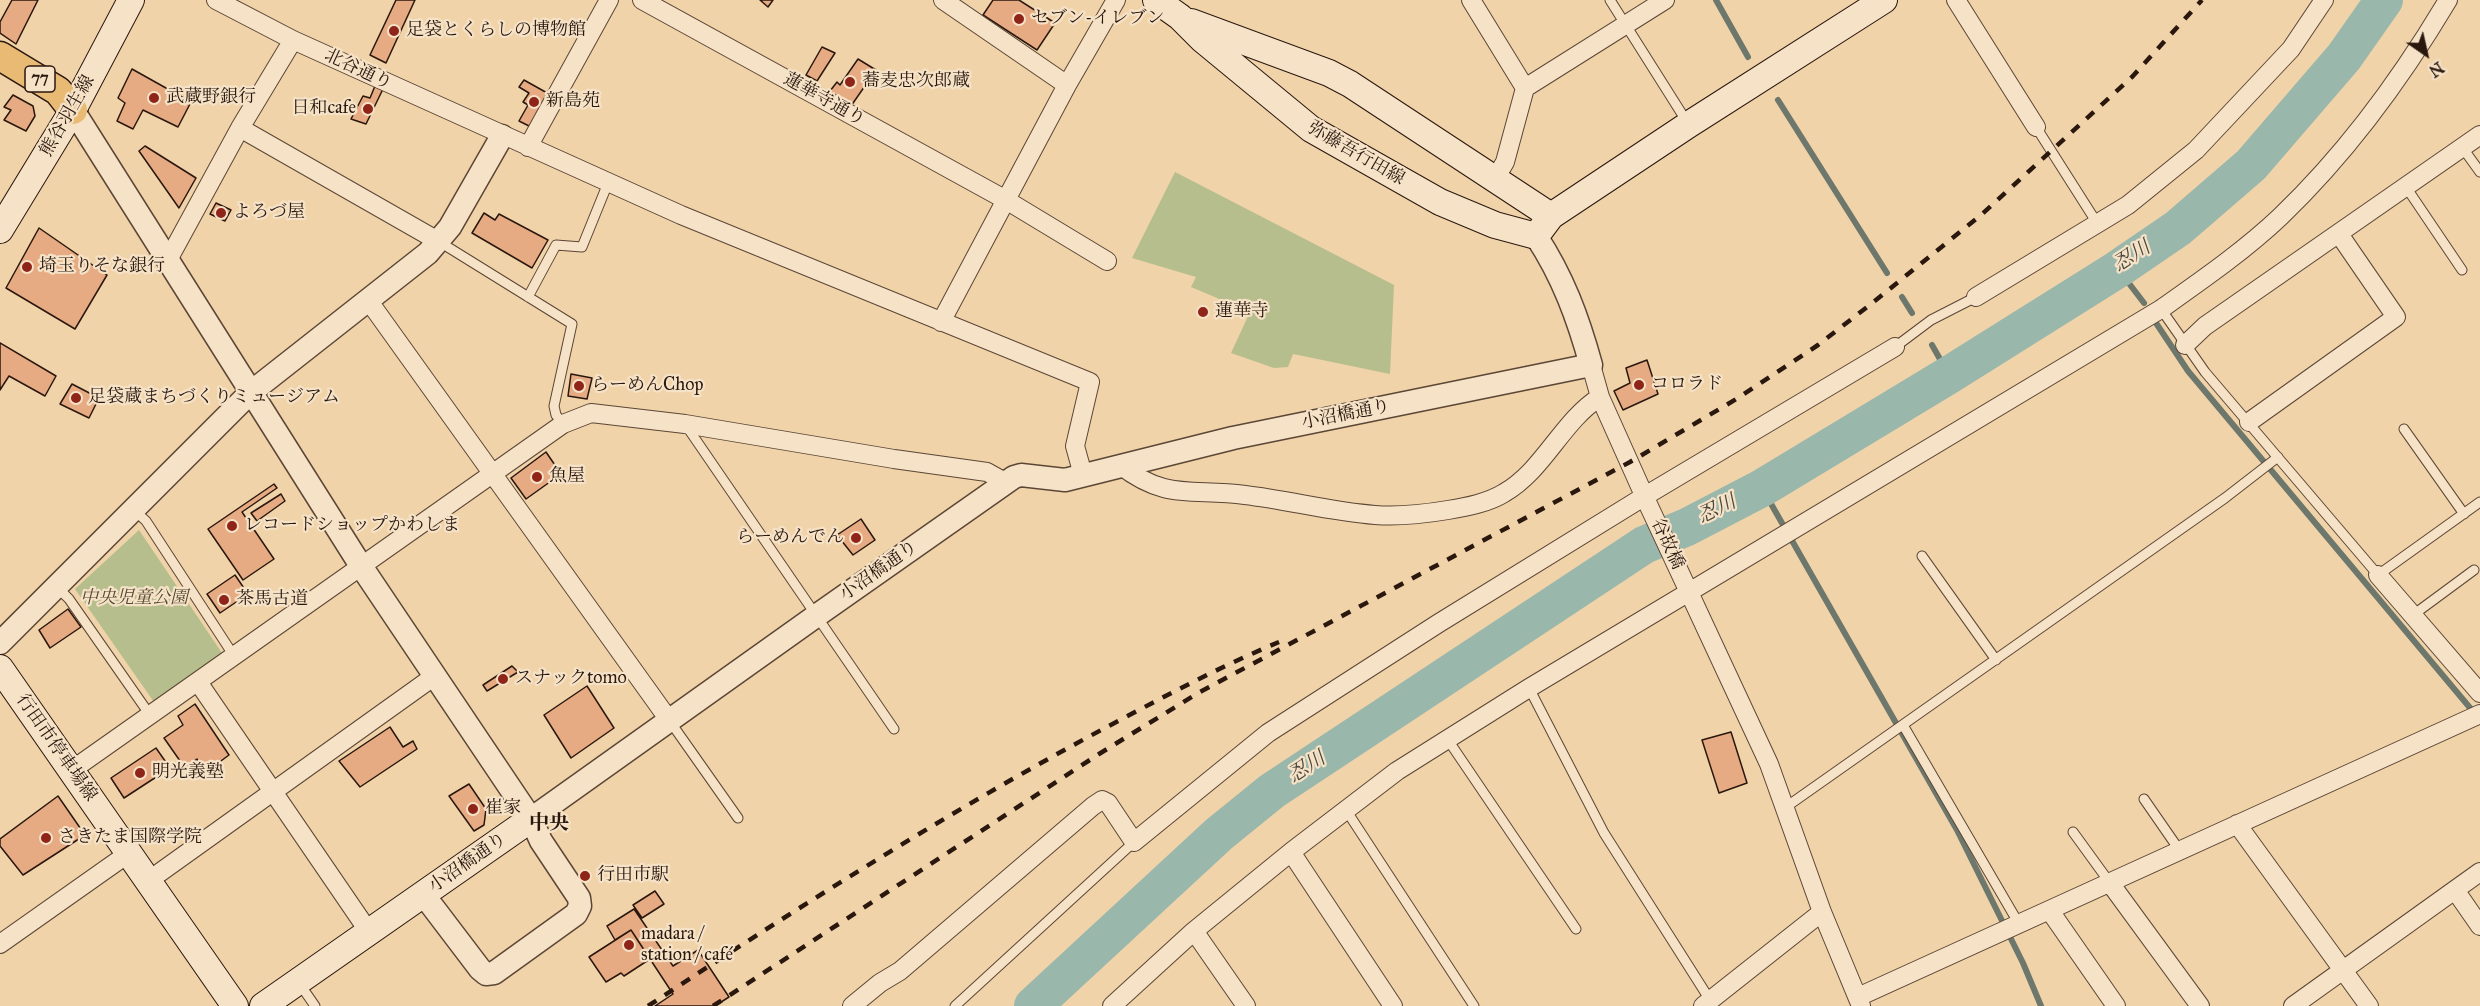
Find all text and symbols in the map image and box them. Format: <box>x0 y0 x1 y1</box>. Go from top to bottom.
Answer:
place label: セブン-イレブン <box>1031 8 1164 30</box>
marker: セブン-イレブン <box>1012 12 1026 26</box>
place label: 足袋とくらしの博物館 <box>406 20 586 42</box>
marker: 足袋とくらしの博物館 <box>387 24 401 38</box>
north arrow <box>2396 24 2456 84</box>
street label: 北谷通り <box>321 45 395 95</box>
text: N <box>2425 58 2447 81</box>
road number: 77 <box>25 66 55 92</box>
street label: 蓮華寺通り <box>779 69 869 131</box>
place label: 蕎麦忠次郎蔵 <box>862 71 970 93</box>
street label: 熊谷羽生線 <box>36 72 100 160</box>
marker: 蕎麦忠次郎蔵 <box>843 75 857 89</box>
place label: 武蔵野銀行 <box>166 87 256 109</box>
marker: 武蔵野銀行 <box>147 91 161 105</box>
place label: 新島苑 <box>546 91 600 113</box>
marker: 新島苑 <box>527 95 541 109</box>
place label: 日和cafe <box>291 98 356 120</box>
marker: 日和cafe <box>361 102 375 116</box>
street label: 弥藤吾行田線 <box>1304 118 1408 190</box>
place label: よろづ屋 <box>233 202 305 224</box>
marker: よろづ屋 <box>214 206 228 220</box>
water label: 忍川 <box>2109 236 2155 278</box>
place label: 埼玉りそな銀行 <box>39 256 165 278</box>
marker: 埼玉りそな銀行 <box>20 260 34 274</box>
place label: 蓮華寺 <box>1215 301 1269 323</box>
marker: 蓮華寺 <box>1196 305 1210 319</box>
place label: コロラド <box>1651 374 1723 396</box>
place label: らーめんChop <box>591 375 703 397</box>
marker: コロラド <box>1632 378 1646 392</box>
marker: らーめんChop <box>572 379 586 393</box>
place label: 足袋蔵まちづくりミュージアム <box>88 387 340 409</box>
marker: 足袋蔵まちづくりミュージアム <box>69 391 83 405</box>
street label: 小沼橋通り <box>1300 396 1392 434</box>
place label: 魚屋 <box>549 466 585 488</box>
marker: 魚屋 <box>530 470 544 484</box>
water label: 忍川 <box>1694 490 1740 530</box>
place label: レコードショップかわしま <box>244 515 460 537</box>
street label: 谷故橋 <box>1646 515 1688 573</box>
marker: レコードショップかわしま <box>225 519 239 533</box>
place label: らーめんでん <box>736 527 844 549</box>
marker: らーめんでん <box>849 531 863 545</box>
street label: 小沼橋通り <box>836 536 922 606</box>
park label: 中央児童公園 <box>80 588 188 610</box>
place label: 茶馬古道 <box>236 589 308 611</box>
marker: 茶馬古道 <box>217 593 231 607</box>
place label: スナックtomo <box>515 668 627 690</box>
marker: スナックtomo <box>496 672 510 686</box>
street label: 行田市停車場線 <box>11 690 101 806</box>
water label: 忍川 <box>1284 747 1330 789</box>
place label: 明光義塾 <box>152 762 224 784</box>
marker: 明光義塾 <box>133 766 147 780</box>
place label: 崔家 <box>485 798 521 820</box>
marker: 崔家 <box>466 802 480 816</box>
district label: 中央 <box>529 812 569 836</box>
place label: さきたま国際学院 <box>58 827 202 849</box>
street label: 小沼橋通り <box>425 828 511 898</box>
marker: さきたま国際学院 <box>39 831 53 845</box>
place label: 行田市駅 <box>597 865 669 887</box>
marker: 行田市駅 <box>578 869 592 883</box>
place label: madara / station / café <box>641 924 733 966</box>
marker: madara / station / café <box>622 938 636 952</box>

